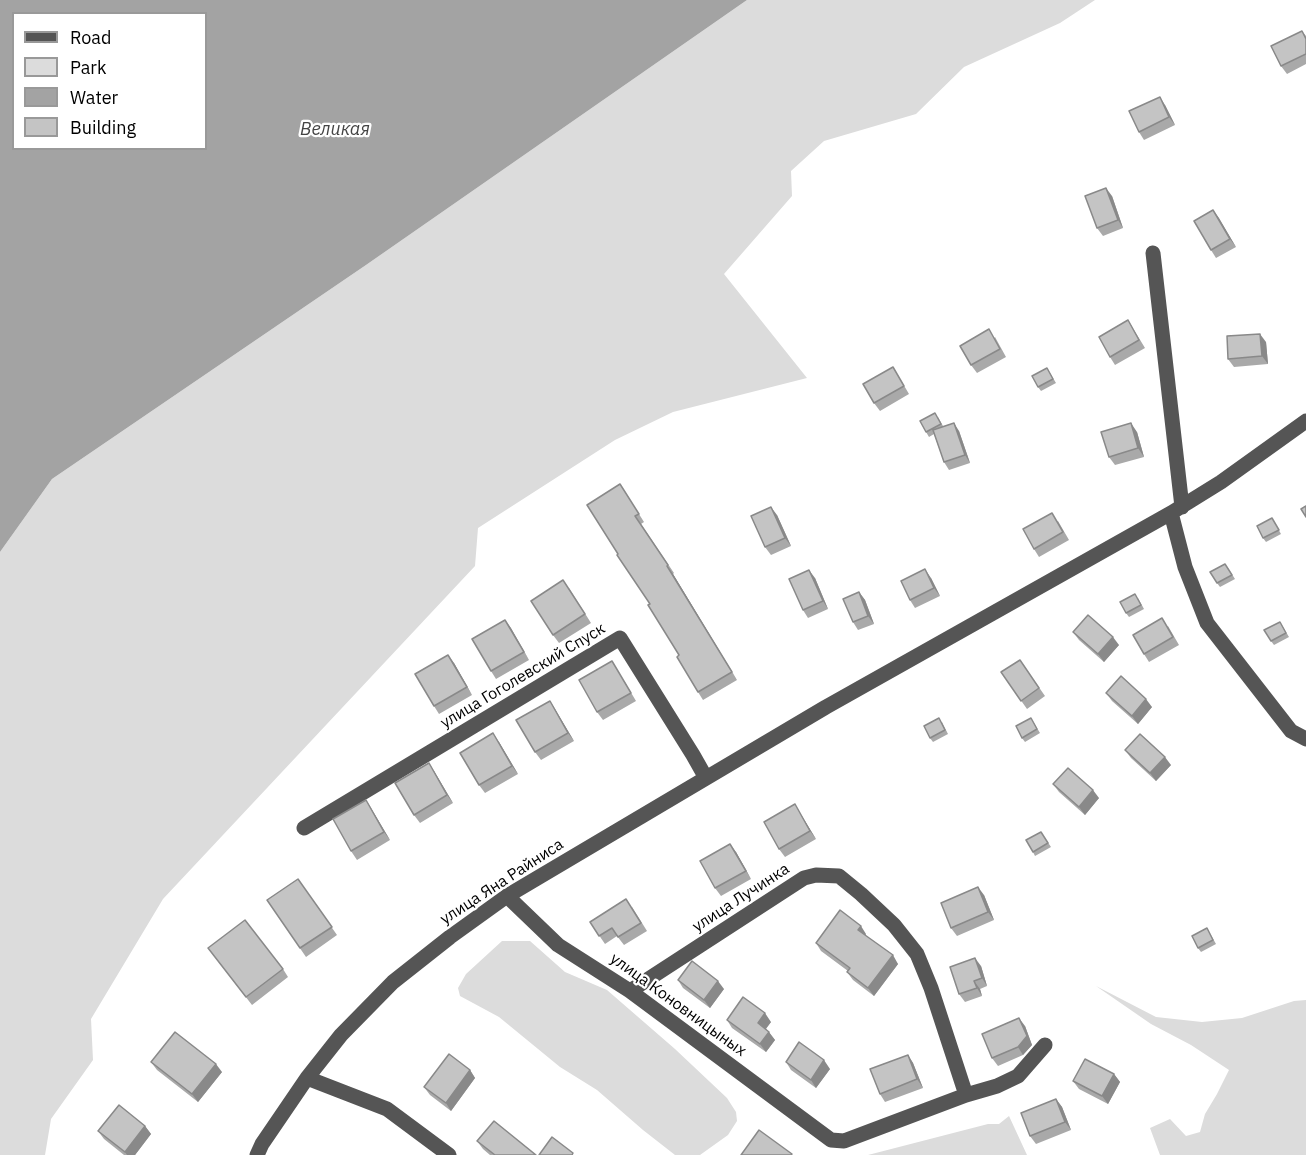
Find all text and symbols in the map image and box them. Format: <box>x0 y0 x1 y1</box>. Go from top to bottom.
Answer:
legend <box>12 12 207 150</box>
text: Road <box>70 26 111 49</box>
text: Park <box>70 56 106 79</box>
text: Water <box>70 86 118 109</box>
text: Building <box>70 116 136 139</box>
water label: Великая <box>300 119 370 141</box>
street label: улица Гоголевский Спуск <box>437 619 609 733</box>
street label: улица Яна Райниса <box>437 835 567 929</box>
street label: улица Лучинка <box>689 860 793 936</box>
street label: улица Коновницыных <box>606 949 750 1061</box>

